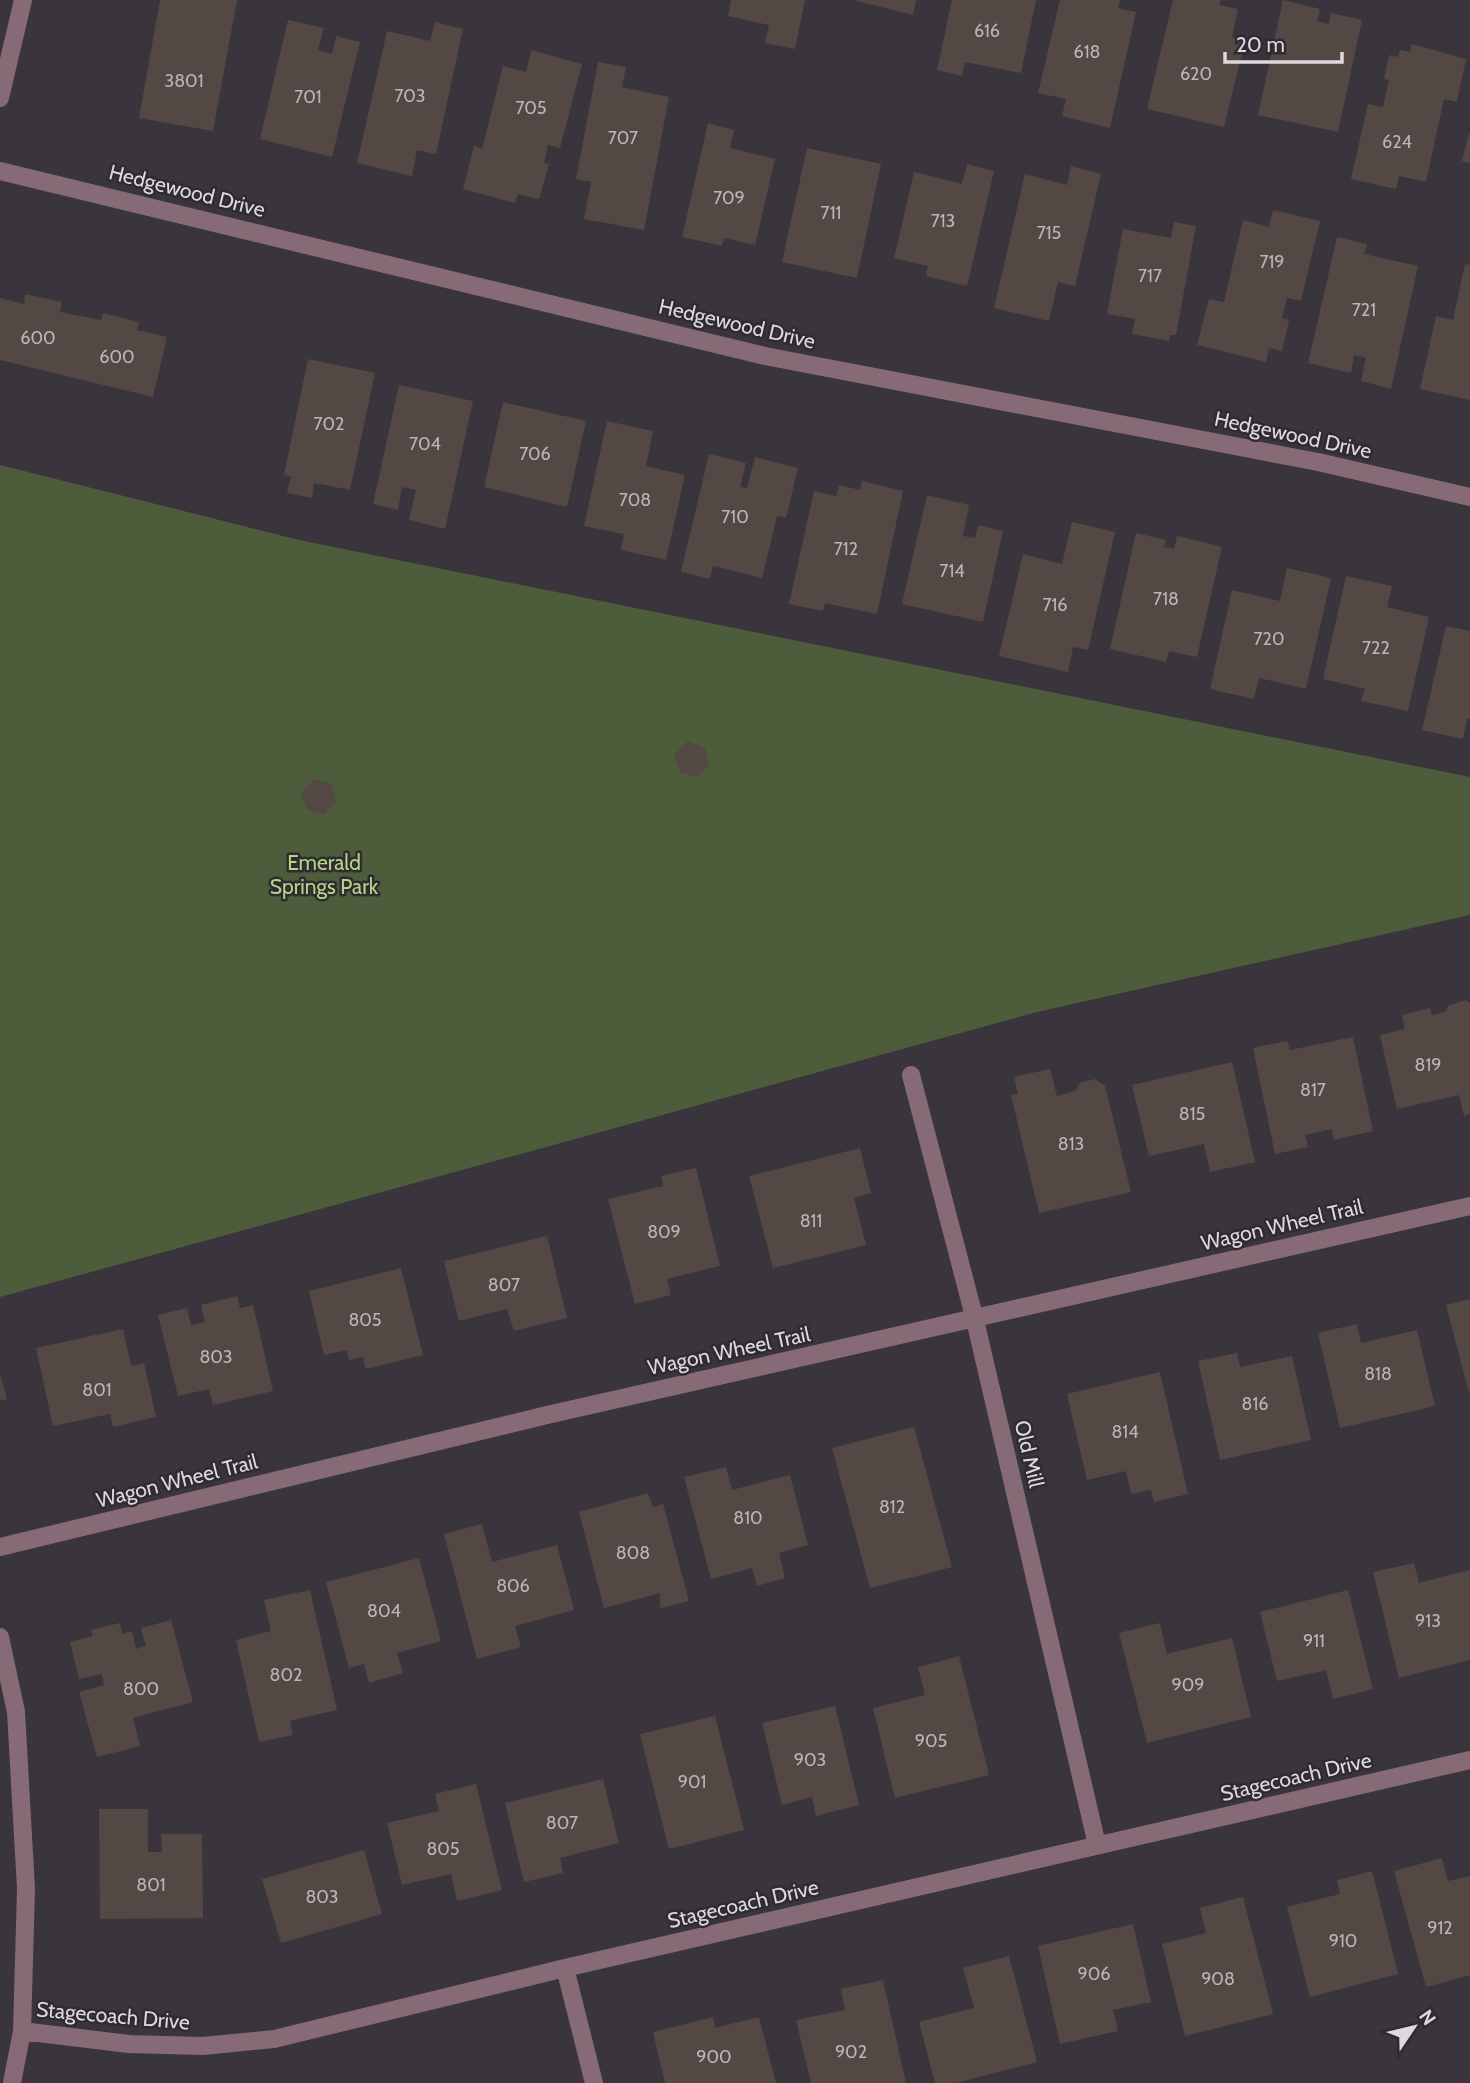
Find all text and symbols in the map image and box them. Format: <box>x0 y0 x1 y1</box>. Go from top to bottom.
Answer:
house number: 616 <box>974 20 1000 42</box>
scale bar <box>1225 21 1342 65</box>
text: 20 m <box>1236 32 1285 57</box>
house number: 618 <box>1074 41 1100 63</box>
house number: 620 <box>1180 63 1212 85</box>
house number: 3801 <box>164 70 204 92</box>
house number: 703 <box>394 85 426 107</box>
house number: 701 <box>294 86 322 108</box>
house number: 705 <box>515 97 547 119</box>
house number: 707 <box>608 127 638 149</box>
house number: 624 <box>1382 131 1412 153</box>
street label: Hedgewood Drive <box>107 159 268 222</box>
house number: 709 <box>713 187 745 209</box>
house number: 711 <box>821 202 841 224</box>
house number: 713 <box>931 210 955 232</box>
house number: 715 <box>1037 222 1061 244</box>
house number: 719 <box>1259 251 1285 273</box>
house number: 717 <box>1138 265 1162 287</box>
street label: Hedgewood Drive <box>656 293 818 354</box>
house number: 721 <box>1352 299 1376 321</box>
house number: 600 <box>20 327 56 349</box>
house number: 600 <box>99 346 135 368</box>
street label: Hedgewood Drive <box>1212 406 1374 463</box>
house number: 702 <box>314 413 344 435</box>
house number: 704 <box>409 433 441 455</box>
house number: 706 <box>519 443 551 465</box>
house number: 708 <box>619 489 651 511</box>
house number: 710 <box>721 506 749 528</box>
house number: 712 <box>834 538 858 560</box>
house number: 714 <box>939 560 965 582</box>
house number: 718 <box>1153 588 1179 610</box>
house number: 716 <box>1042 594 1068 616</box>
house number: 720 <box>1253 628 1285 650</box>
house number: 722 <box>1362 637 1390 659</box>
park label: Emerald Springs Park <box>270 850 379 899</box>
house number: 819 <box>1414 1054 1442 1076</box>
house number: 817 <box>1300 1079 1326 1101</box>
house number: 815 <box>1179 1103 1205 1125</box>
house number: 813 <box>1058 1133 1084 1155</box>
street label: Wagon Wheel Trail <box>1199 1194 1365 1255</box>
house number: 811 <box>800 1210 822 1232</box>
house number: 809 <box>647 1221 681 1243</box>
house number: 807 <box>488 1274 520 1296</box>
house number: 805 <box>348 1309 382 1331</box>
street label: Wagon Wheel Trail <box>645 1321 812 1380</box>
house number: 803 <box>199 1346 233 1368</box>
house number: 818 <box>1364 1363 1392 1385</box>
house number: 801 <box>82 1379 112 1401</box>
house number: 816 <box>1241 1393 1269 1415</box>
street label: Old Mill <box>1010 1418 1049 1490</box>
house number: 814 <box>1111 1421 1139 1443</box>
street label: Wagon Wheel Trail <box>94 1448 260 1513</box>
house number: 812 <box>879 1496 905 1518</box>
house number: 810 <box>733 1507 763 1529</box>
house number: 808 <box>616 1542 650 1564</box>
house number: 806 <box>496 1575 530 1597</box>
house number: 804 <box>367 1600 401 1622</box>
house number: 913 <box>1415 1610 1441 1632</box>
house number: 911 <box>1303 1630 1325 1652</box>
house number: 802 <box>270 1664 302 1686</box>
house number: 909 <box>1171 1674 1205 1696</box>
house number: 800 <box>123 1678 159 1700</box>
house number: 905 <box>915 1730 947 1752</box>
street label: Stagecoach Drive <box>1218 1747 1374 1806</box>
house number: 903 <box>794 1749 826 1771</box>
house number: 901 <box>678 1771 706 1793</box>
house number: 807 <box>546 1812 578 1834</box>
house number: 805 <box>426 1838 460 1860</box>
house number: 801 <box>136 1874 166 1896</box>
street label: Stagecoach Drive <box>665 1874 821 1933</box>
house number: 803 <box>305 1886 339 1908</box>
house number: 912 <box>1427 1917 1453 1939</box>
house number: 910 <box>1329 1930 1357 1952</box>
house number: 906 <box>1077 1963 1111 1985</box>
house number: 908 <box>1201 1968 1235 1990</box>
north arrow <box>1379 1992 1449 2062</box>
street label: Stagecoach Drive <box>35 1996 191 2035</box>
text: N <box>1414 2005 1441 2030</box>
house number: 902 <box>835 2041 867 2063</box>
house number: 900 <box>696 2046 732 2068</box>

